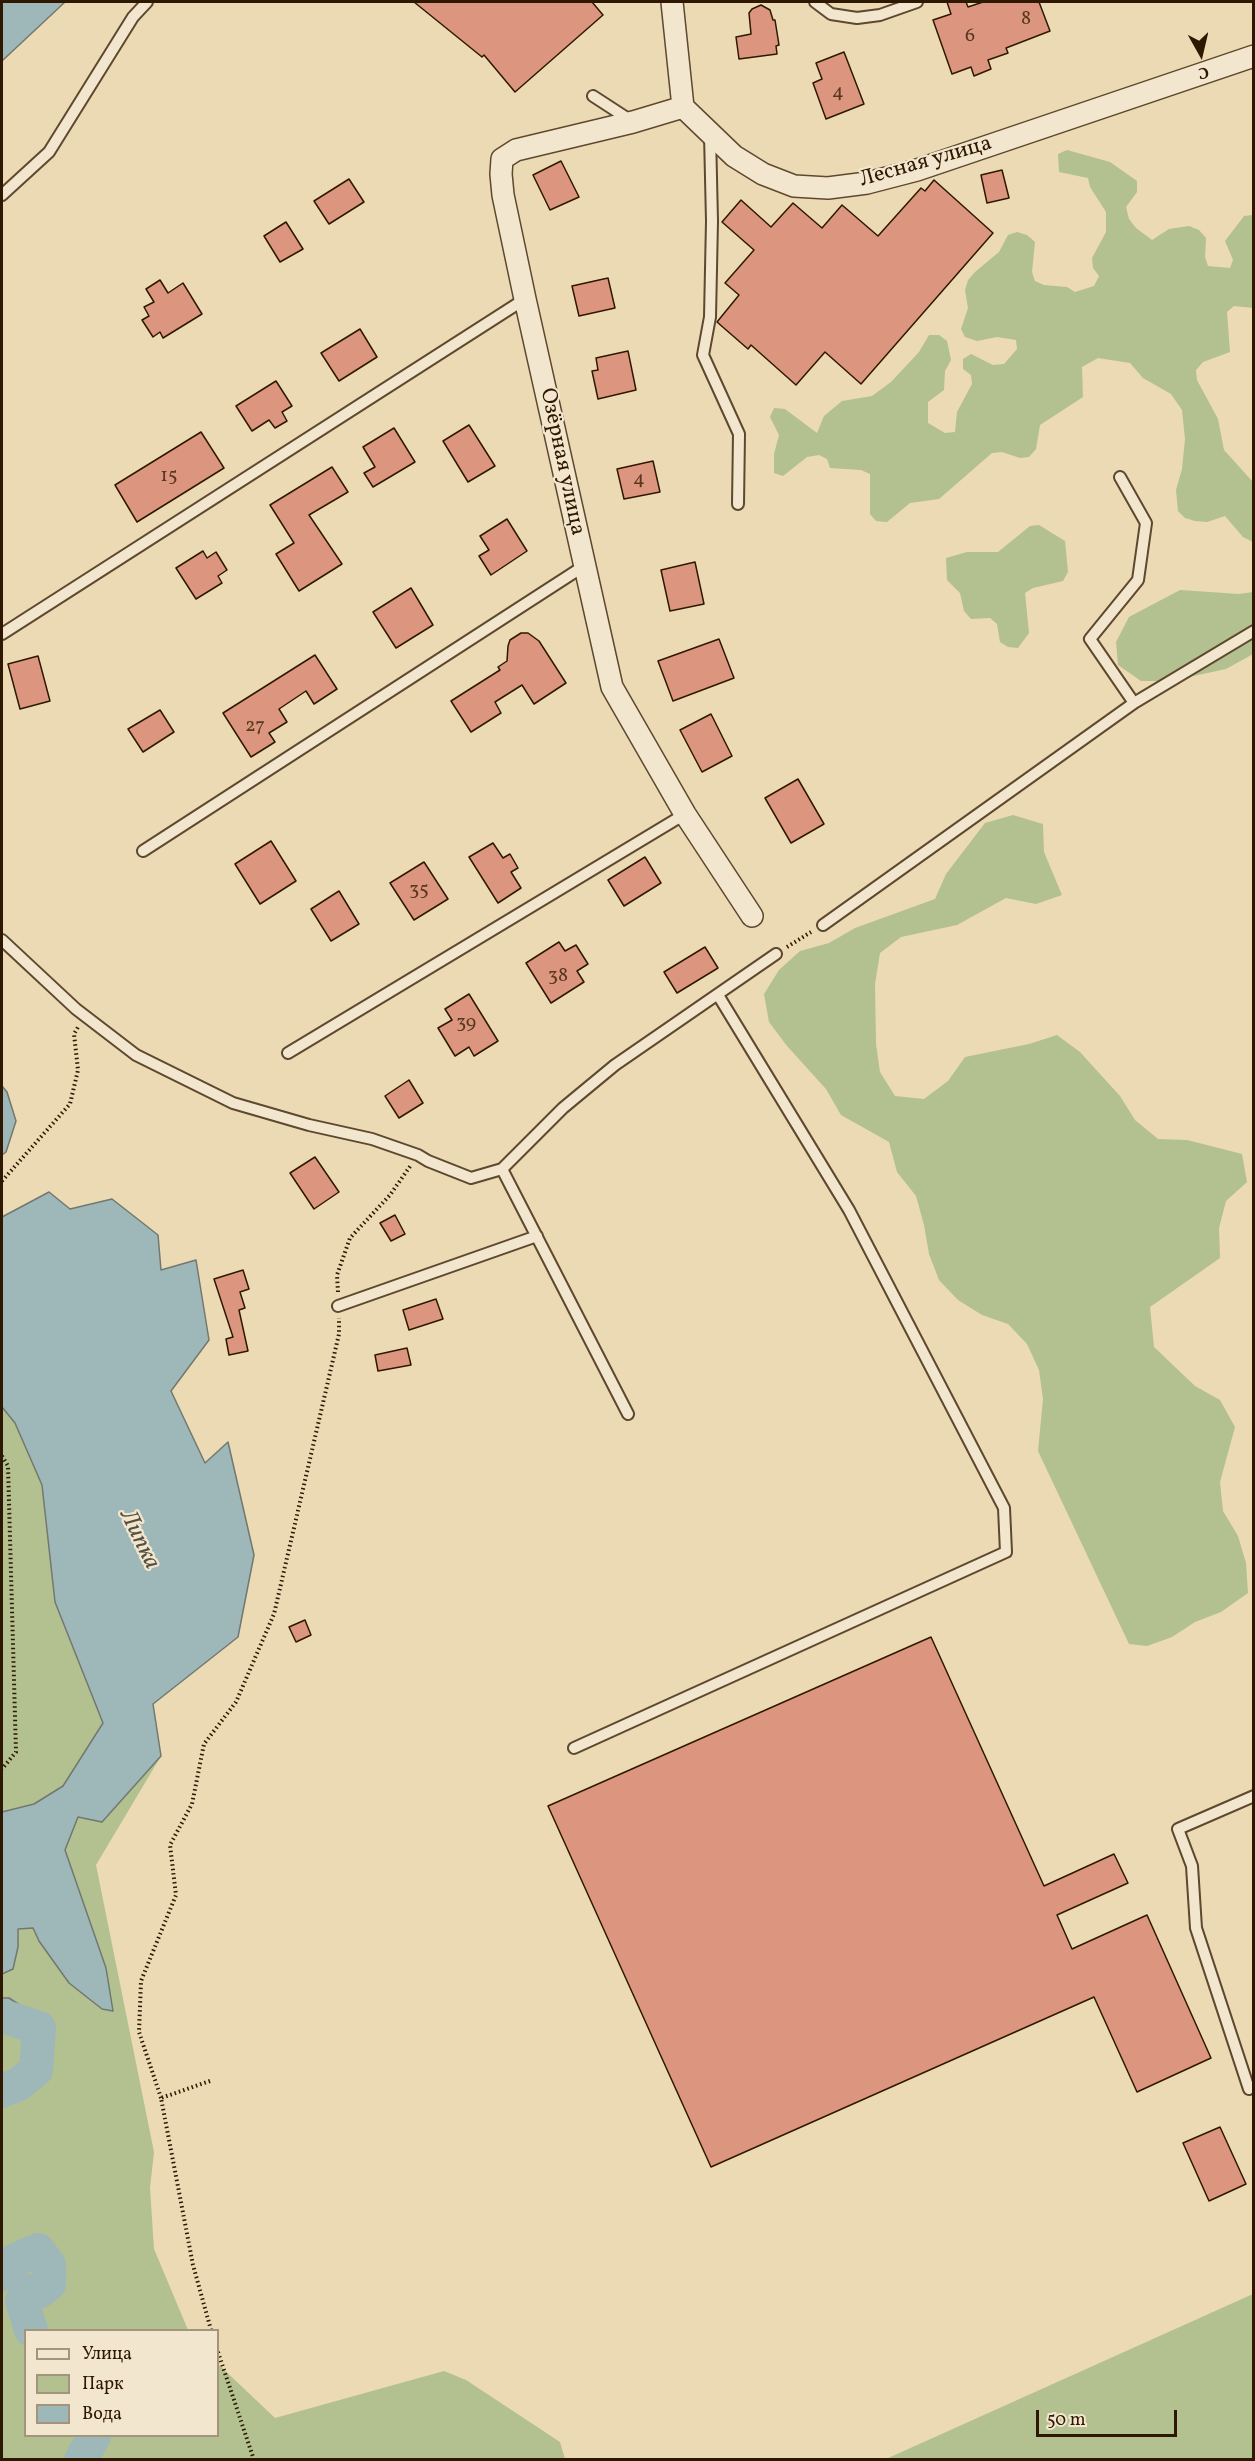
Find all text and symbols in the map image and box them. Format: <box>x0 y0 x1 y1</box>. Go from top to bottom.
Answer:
house number: 8 <box>1021 8 1031 32</box>
north arrow <box>1171 24 1231 84</box>
house number: 6 <box>965 25 975 49</box>
text: С <box>1197 60 1210 83</box>
house number: 4 <box>832 81 844 105</box>
street label: Лесная улица <box>857 131 995 195</box>
street label: Озёрная улица <box>532 386 590 538</box>
house number: 15 <box>160 465 178 489</box>
house number: 4 <box>633 468 645 492</box>
house number: 27 <box>245 715 265 739</box>
house number: 35 <box>409 879 429 903</box>
house number: 38 <box>548 965 568 989</box>
house number: 39 <box>456 1012 476 1036</box>
water label: Липка <box>111 1505 165 1575</box>
legend <box>24 2329 219 2437</box>
text: Улица <box>82 2342 132 2367</box>
text: Парк <box>82 2372 124 2397</box>
scale bar <box>1039 2398 1180 2436</box>
text: Вода <box>82 2402 122 2427</box>
text: 50 m <box>1047 2408 1086 2433</box>

